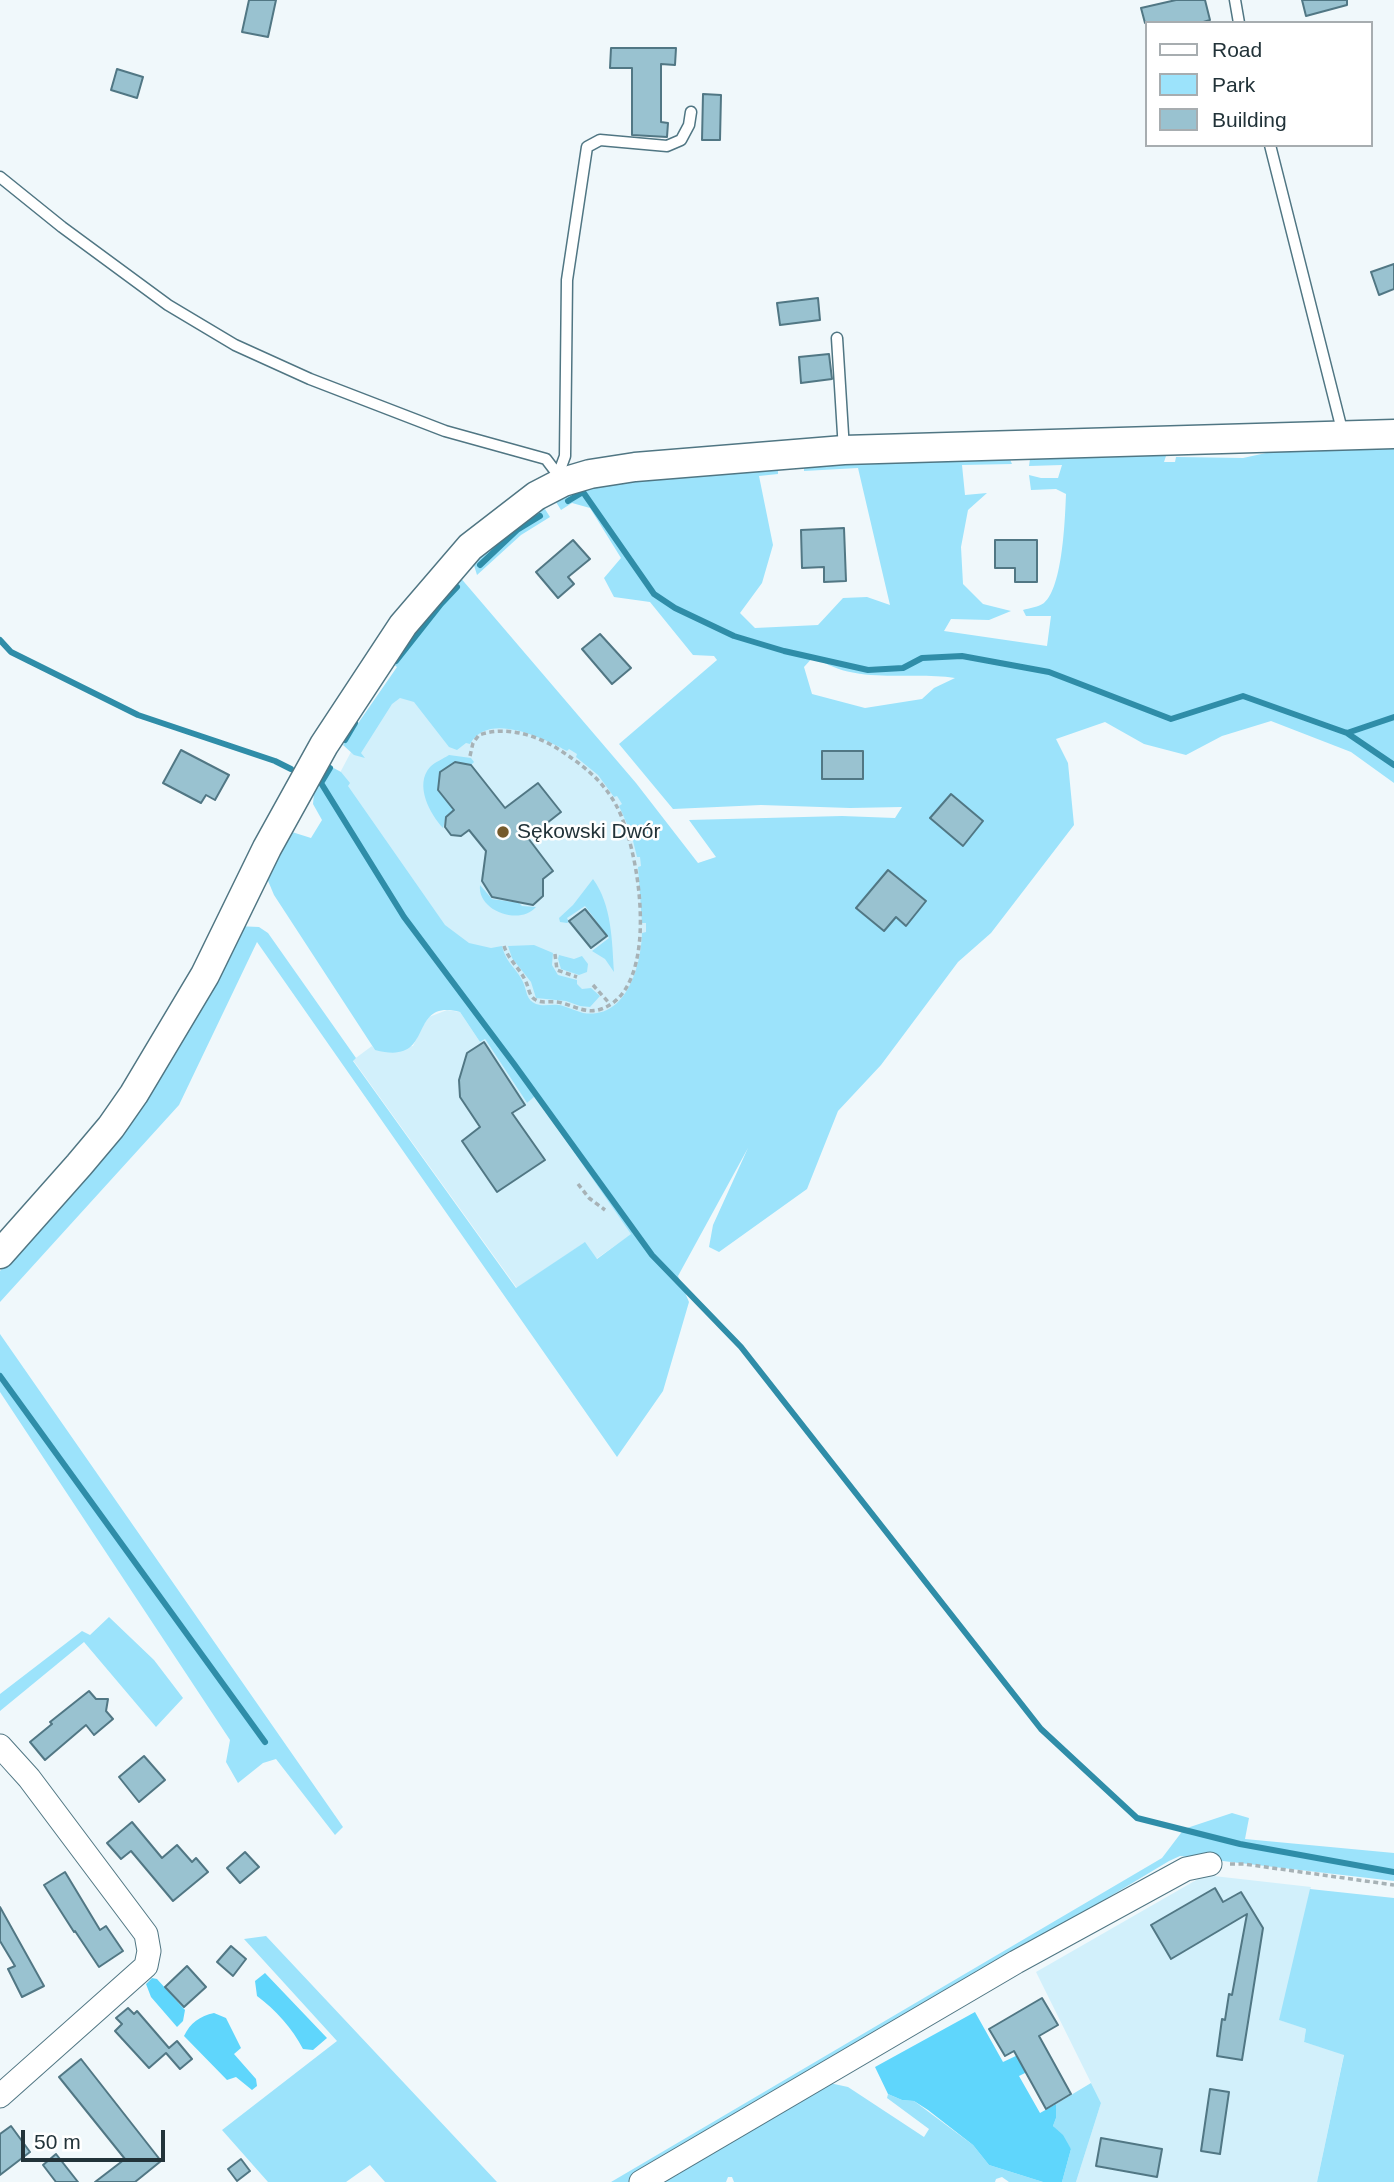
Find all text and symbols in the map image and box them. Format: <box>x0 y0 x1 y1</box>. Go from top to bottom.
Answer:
legend <box>1146 21 1373 147</box>
text: Road <box>1212 38 1262 61</box>
text: Park <box>1212 73 1255 96</box>
text: Building <box>1212 108 1287 131</box>
place label: Sękowski Dwór <box>517 819 661 845</box>
marker: Sękowski Dwór <box>495 824 511 840</box>
scale bar <box>24 2116 168 2160</box>
text: 50 m <box>34 2130 81 2153</box>

